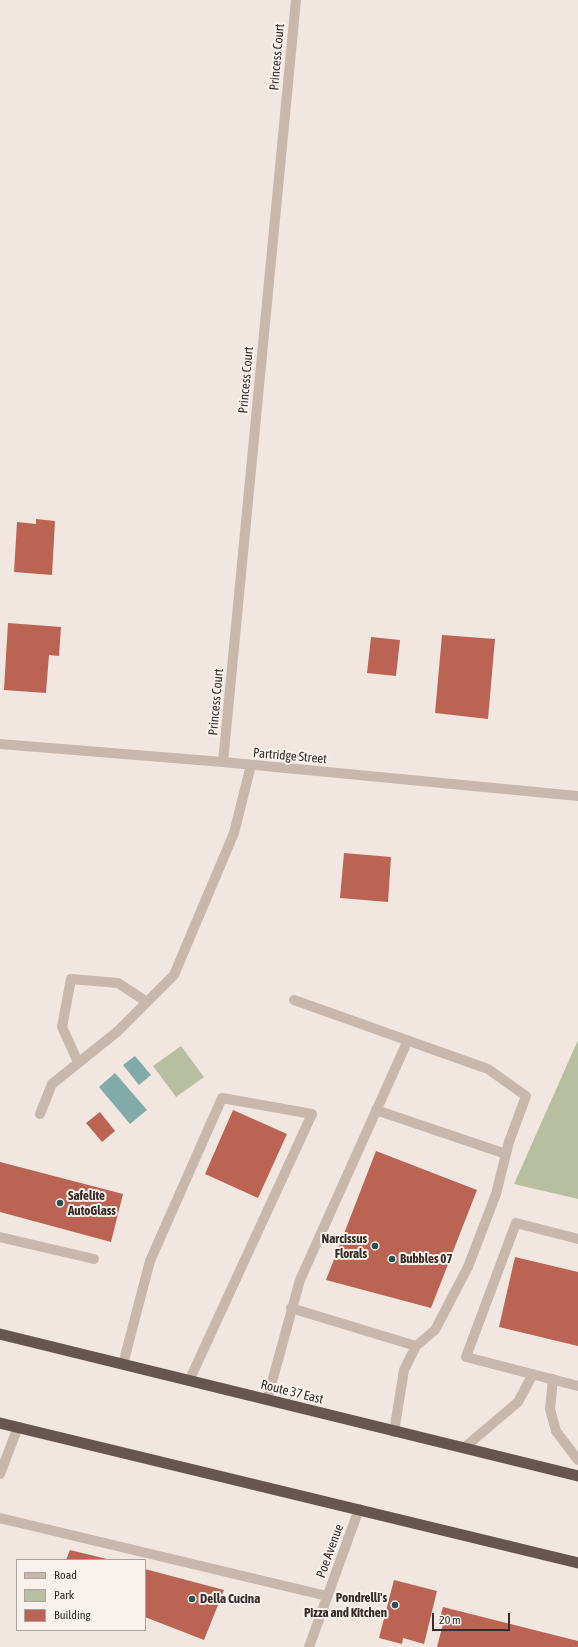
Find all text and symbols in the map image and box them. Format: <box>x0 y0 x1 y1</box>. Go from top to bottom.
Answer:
street label: Princess Court <box>266 23 288 91</box>
street label: Princess Court <box>235 346 257 414</box>
street label: Princess Court <box>205 668 227 736</box>
street label: Partridge Street <box>252 745 328 767</box>
place label: Safelite AutoGlass <box>68 1188 116 1219</box>
marker: Safelite AutoGlass <box>55 1198 65 1208</box>
place label: Narcissus Florals <box>322 1231 367 1262</box>
marker: Narcissus Florals <box>370 1241 380 1251</box>
place label: Bubbles 07 <box>400 1251 453 1267</box>
marker: Bubbles 07 <box>387 1254 397 1264</box>
street label: Route 37 East <box>259 1377 325 1407</box>
street label: Poe Avenue <box>313 1522 347 1580</box>
legend <box>16 1559 146 1631</box>
text: Road <box>54 1568 77 1582</box>
text: Park <box>54 1588 74 1602</box>
place label: Pondrelli's Pizza and Kitchen <box>304 1590 387 1621</box>
place label: Della Cucina <box>200 1591 260 1607</box>
marker: Della Cucina <box>187 1594 197 1604</box>
marker: Pondrelli's Pizza and Kitchen <box>390 1600 400 1610</box>
scale bar <box>434 1605 512 1631</box>
text: Building <box>54 1608 91 1622</box>
text: 20 m <box>439 1613 461 1627</box>

